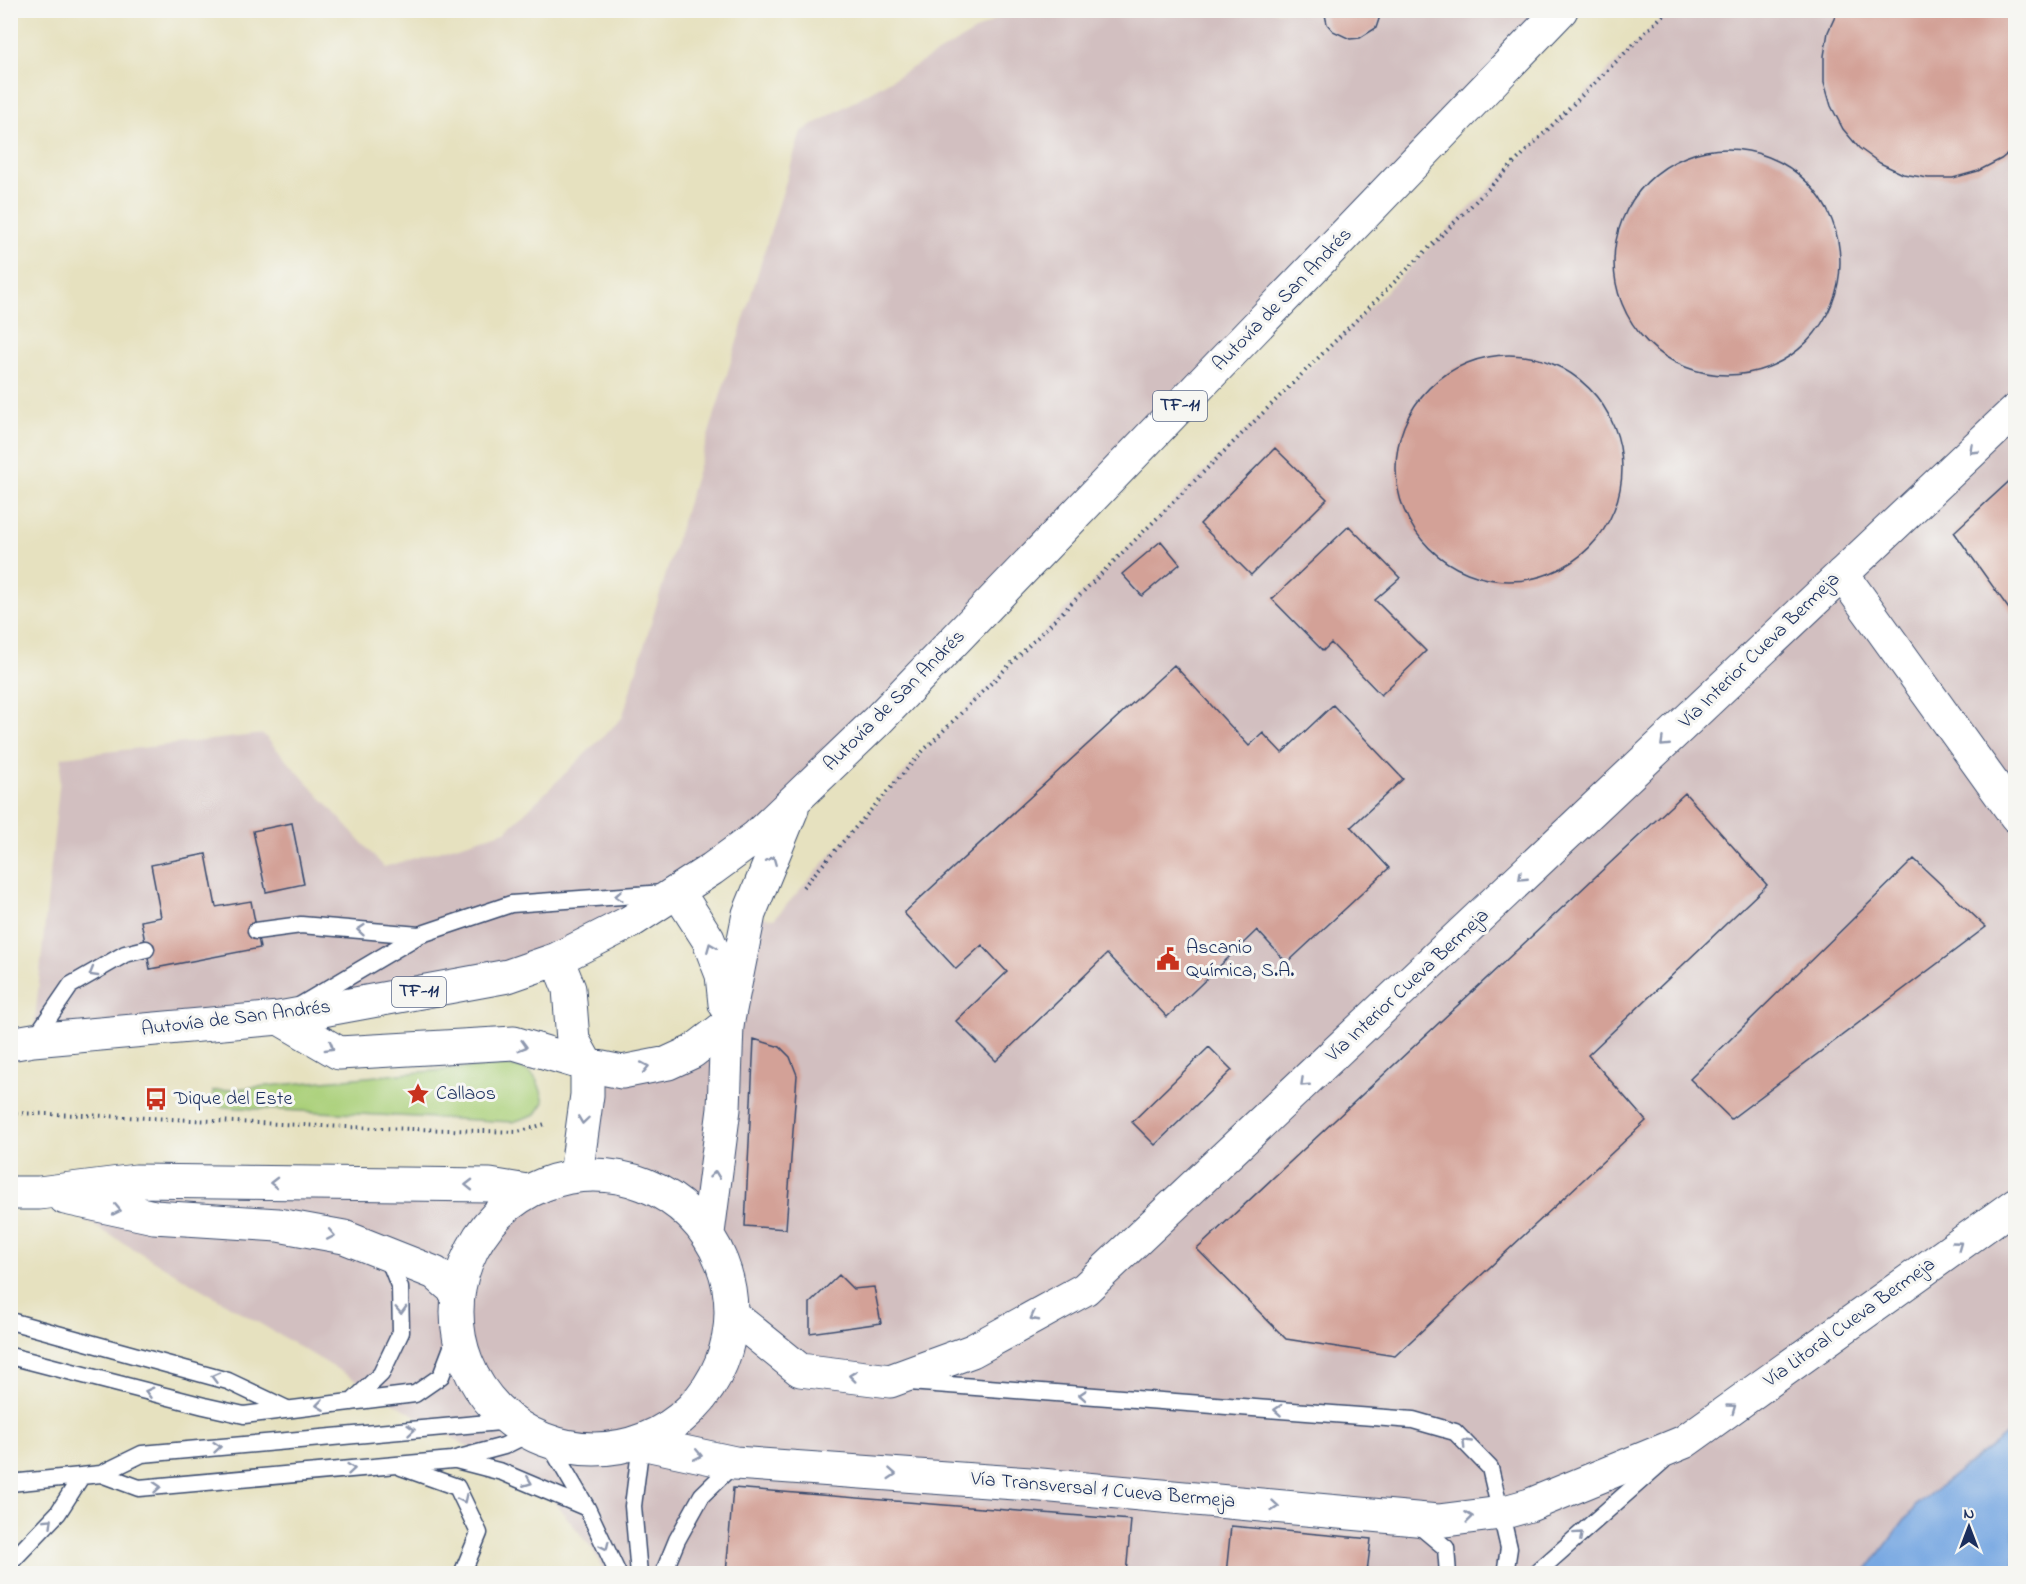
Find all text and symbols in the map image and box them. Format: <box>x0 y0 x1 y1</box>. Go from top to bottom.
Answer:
street label: Autovía de San Andrés <box>1206 221 1360 379</box>
road number: TF-11 <box>1153 391 1207 421</box>
one-way arrow <box>1969 443 1980 454</box>
street label: Vía Interior Cueva Bermeja <box>1672 566 1847 737</box>
street label: Autovía de San Andrés <box>817 623 973 779</box>
one-way arrow <box>1660 736 1670 747</box>
one-way arrow <box>765 855 777 866</box>
one-way arrow <box>1519 870 1530 881</box>
one-way arrow <box>615 889 624 902</box>
street label: Vía Interior Cueva Bermeja <box>1319 902 1496 1070</box>
one-way arrow <box>356 924 365 937</box>
place label: Ascanio Química, S.A. <box>1186 934 1294 986</box>
one-way arrow <box>706 943 719 953</box>
public building icon: Ascanio Química, S.A. <box>1155 946 1181 972</box>
one-way arrow <box>89 965 99 977</box>
road number: TF-11 <box>392 977 446 1007</box>
street label: Autovía de San Andrés <box>140 993 332 1045</box>
one-way arrow <box>518 1038 528 1051</box>
one-way arrow <box>324 1040 334 1052</box>
one-way arrow <box>639 1061 649 1074</box>
one-way arrow <box>1300 1076 1311 1087</box>
place label: Callaos <box>436 1080 496 1109</box>
place icon: Callaos <box>405 1081 431 1107</box>
place label: Dique del Este <box>173 1085 293 1114</box>
bus stop icon: Dique del Este <box>143 1086 169 1112</box>
one-way arrow <box>578 1116 590 1125</box>
one-way arrow <box>708 1171 721 1180</box>
one-way arrow <box>269 1177 278 1189</box>
one-way arrow <box>464 1179 473 1191</box>
one-way arrow <box>112 1202 122 1215</box>
one-way arrow <box>326 1228 336 1241</box>
one-way arrow <box>1952 1241 1963 1252</box>
street label: Vía Litoral Cueva Bermeja <box>1757 1251 1942 1396</box>
one-way arrow <box>394 1306 407 1315</box>
one-way arrow <box>1030 1310 1040 1321</box>
one-way arrow <box>848 1371 858 1383</box>
one-way arrow <box>210 1372 220 1385</box>
one-way arrow <box>144 1387 155 1399</box>
one-way arrow <box>1079 1389 1088 1402</box>
one-way arrow <box>315 1398 324 1411</box>
one-way arrow <box>1273 1404 1282 1417</box>
one-way arrow <box>1725 1404 1736 1415</box>
one-way arrow <box>407 1424 416 1437</box>
one-way arrow <box>1462 1440 1473 1450</box>
one-way arrow <box>212 1441 222 1454</box>
one-way arrow <box>693 1448 703 1461</box>
one-way arrow <box>346 1463 355 1476</box>
street label: Vía Transversal 1 Cueva Bermeja <box>969 1465 1236 1517</box>
one-way arrow <box>888 1468 897 1481</box>
one-way arrow <box>522 1475 533 1487</box>
one-way arrow <box>152 1481 161 1494</box>
one-way arrow <box>455 1492 467 1503</box>
north arrow <box>1939 1497 1999 1557</box>
one-way arrow <box>1270 1499 1279 1512</box>
text: N <box>1964 1502 1975 1526</box>
one-way arrow <box>1464 1511 1473 1524</box>
one-way arrow <box>41 1519 52 1530</box>
one-way arrow <box>1572 1531 1583 1542</box>
one-way arrow <box>598 1540 610 1551</box>

